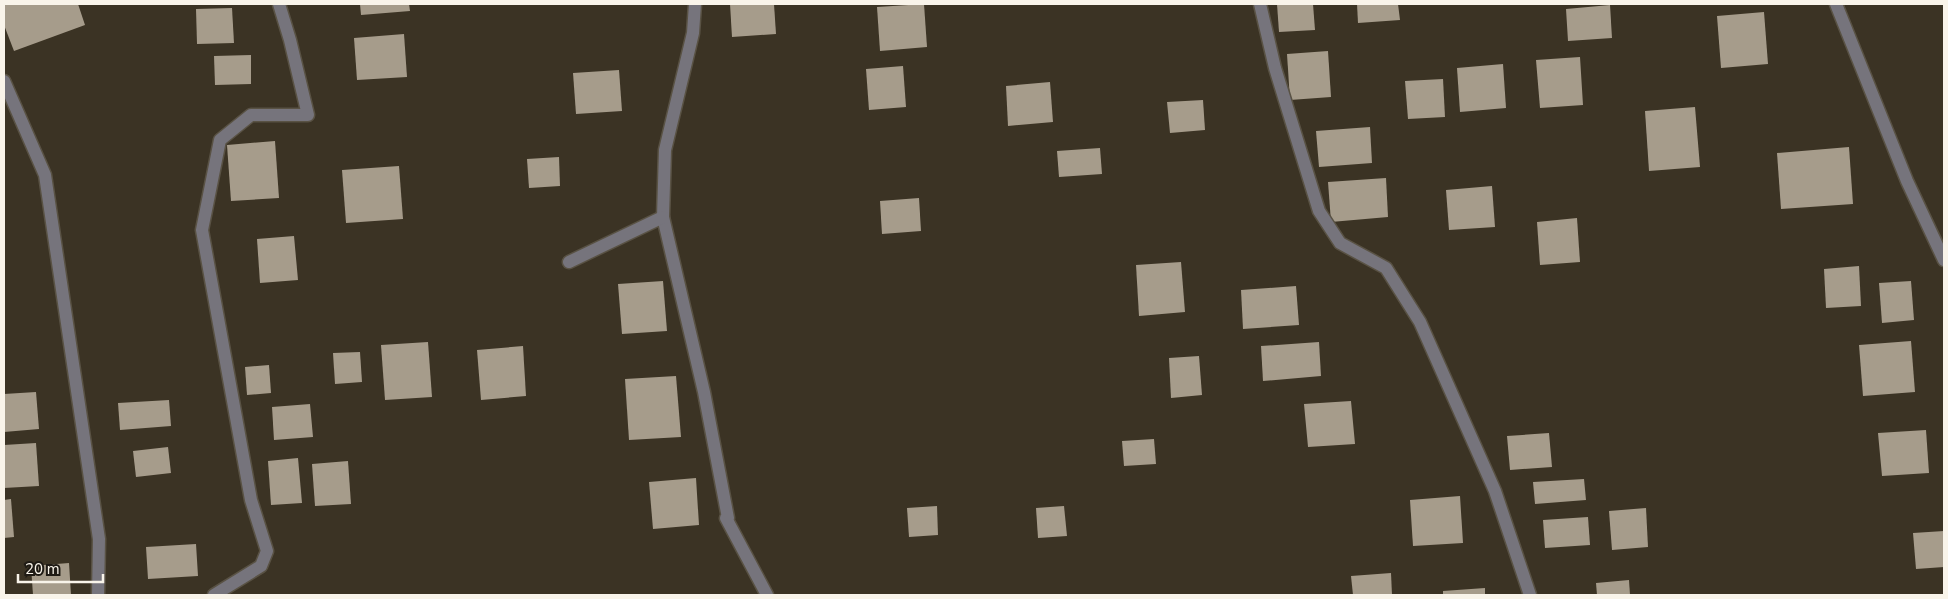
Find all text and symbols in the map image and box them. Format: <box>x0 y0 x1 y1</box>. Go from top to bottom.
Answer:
scale bar <box>18 552 102 584</box>
text: 20 m <box>25 559 60 579</box>

